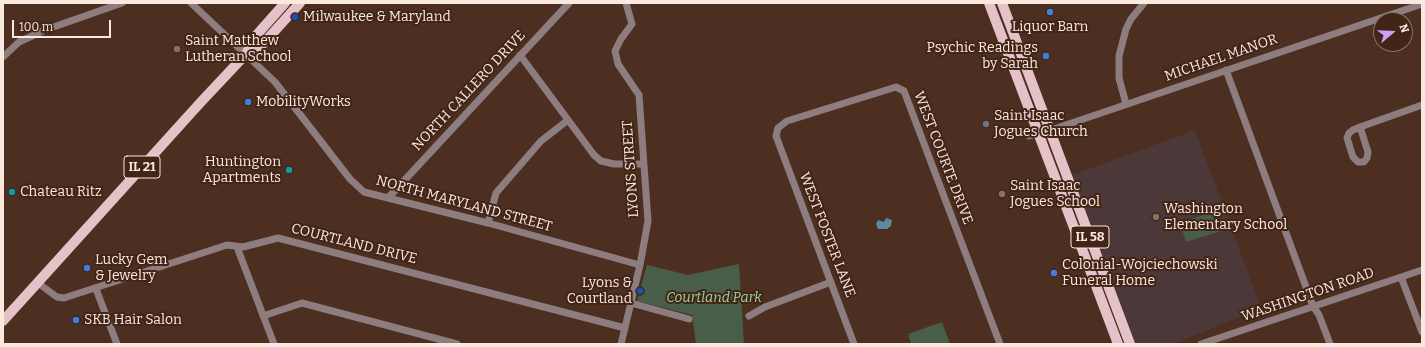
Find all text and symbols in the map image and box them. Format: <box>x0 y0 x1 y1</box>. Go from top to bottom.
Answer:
marker: Liquor Barn <box>1045 7 1055 17</box>
place label: Milwaukee & Maryland <box>303 9 451 25</box>
scale bar <box>14 12 113 38</box>
marker: Milwaukee & Maryland <box>290 12 300 22</box>
north arrow <box>1373 12 1413 52</box>
place label: Liquor Barn <box>1012 19 1088 35</box>
text: 100 m <box>19 20 53 34</box>
text: N <box>1396 22 1411 34</box>
street label: NORTH CALLERO DRIVE <box>409 27 529 155</box>
street label: MICHAEL MANOR <box>1162 31 1280 85</box>
place label: Saint Matthew Lutheran School <box>185 33 292 66</box>
place label: Psychic Readings by Sarah <box>927 40 1038 72</box>
marker: Saint Matthew Lutheran School <box>172 44 182 54</box>
marker: Psychic Readings by Sarah <box>1041 51 1051 61</box>
street label: WEST COURTE DRIVE <box>910 89 976 227</box>
place label: MobilityWorks <box>256 94 351 110</box>
marker: MobilityWorks <box>243 97 253 107</box>
place label: Saint Isaac Jogues Church <box>994 108 1088 140</box>
marker: Saint Isaac Jogues Church <box>981 119 991 129</box>
street label: LYONS STREET <box>619 120 643 218</box>
place label: Huntington Apartments <box>203 154 281 186</box>
road number: IL 21 <box>124 156 160 178</box>
marker: Huntington Apartments <box>284 165 294 175</box>
street label: WEST FOSTER LANE <box>795 170 859 300</box>
street label: NORTH MARYLAND STREET <box>374 172 554 236</box>
place label: Saint Isaac Jogues School <box>1010 178 1100 210</box>
place label: Chateau Ritz <box>20 184 102 200</box>
marker: Chateau Ritz <box>7 187 17 197</box>
marker: Saint Isaac Jogues School <box>997 189 1007 199</box>
place label: Washington Elementary School <box>1164 201 1287 234</box>
marker: Washington Elementary School <box>1151 212 1161 222</box>
street label: COURTLAND DRIVE <box>289 220 419 268</box>
road number: IL 58 <box>1071 226 1109 248</box>
place label: Lucky Gem & Jewelry <box>95 252 167 284</box>
place label: Colonial-Wojciechowski Funeral Home <box>1062 257 1218 290</box>
marker: Lucky Gem & Jewelry <box>82 263 92 273</box>
street label: WASHINGTON ROAD <box>1240 264 1376 326</box>
marker: Colonial-Wojciechowski Funeral Home <box>1049 268 1059 278</box>
place label: Lyons & Courtland <box>567 275 632 308</box>
marker: Lyons & Courtland <box>635 286 645 296</box>
park label: Courtland Park <box>666 290 762 306</box>
place label: SKB Hair Salon <box>84 312 182 328</box>
marker: SKB Hair Salon <box>71 315 81 325</box>

